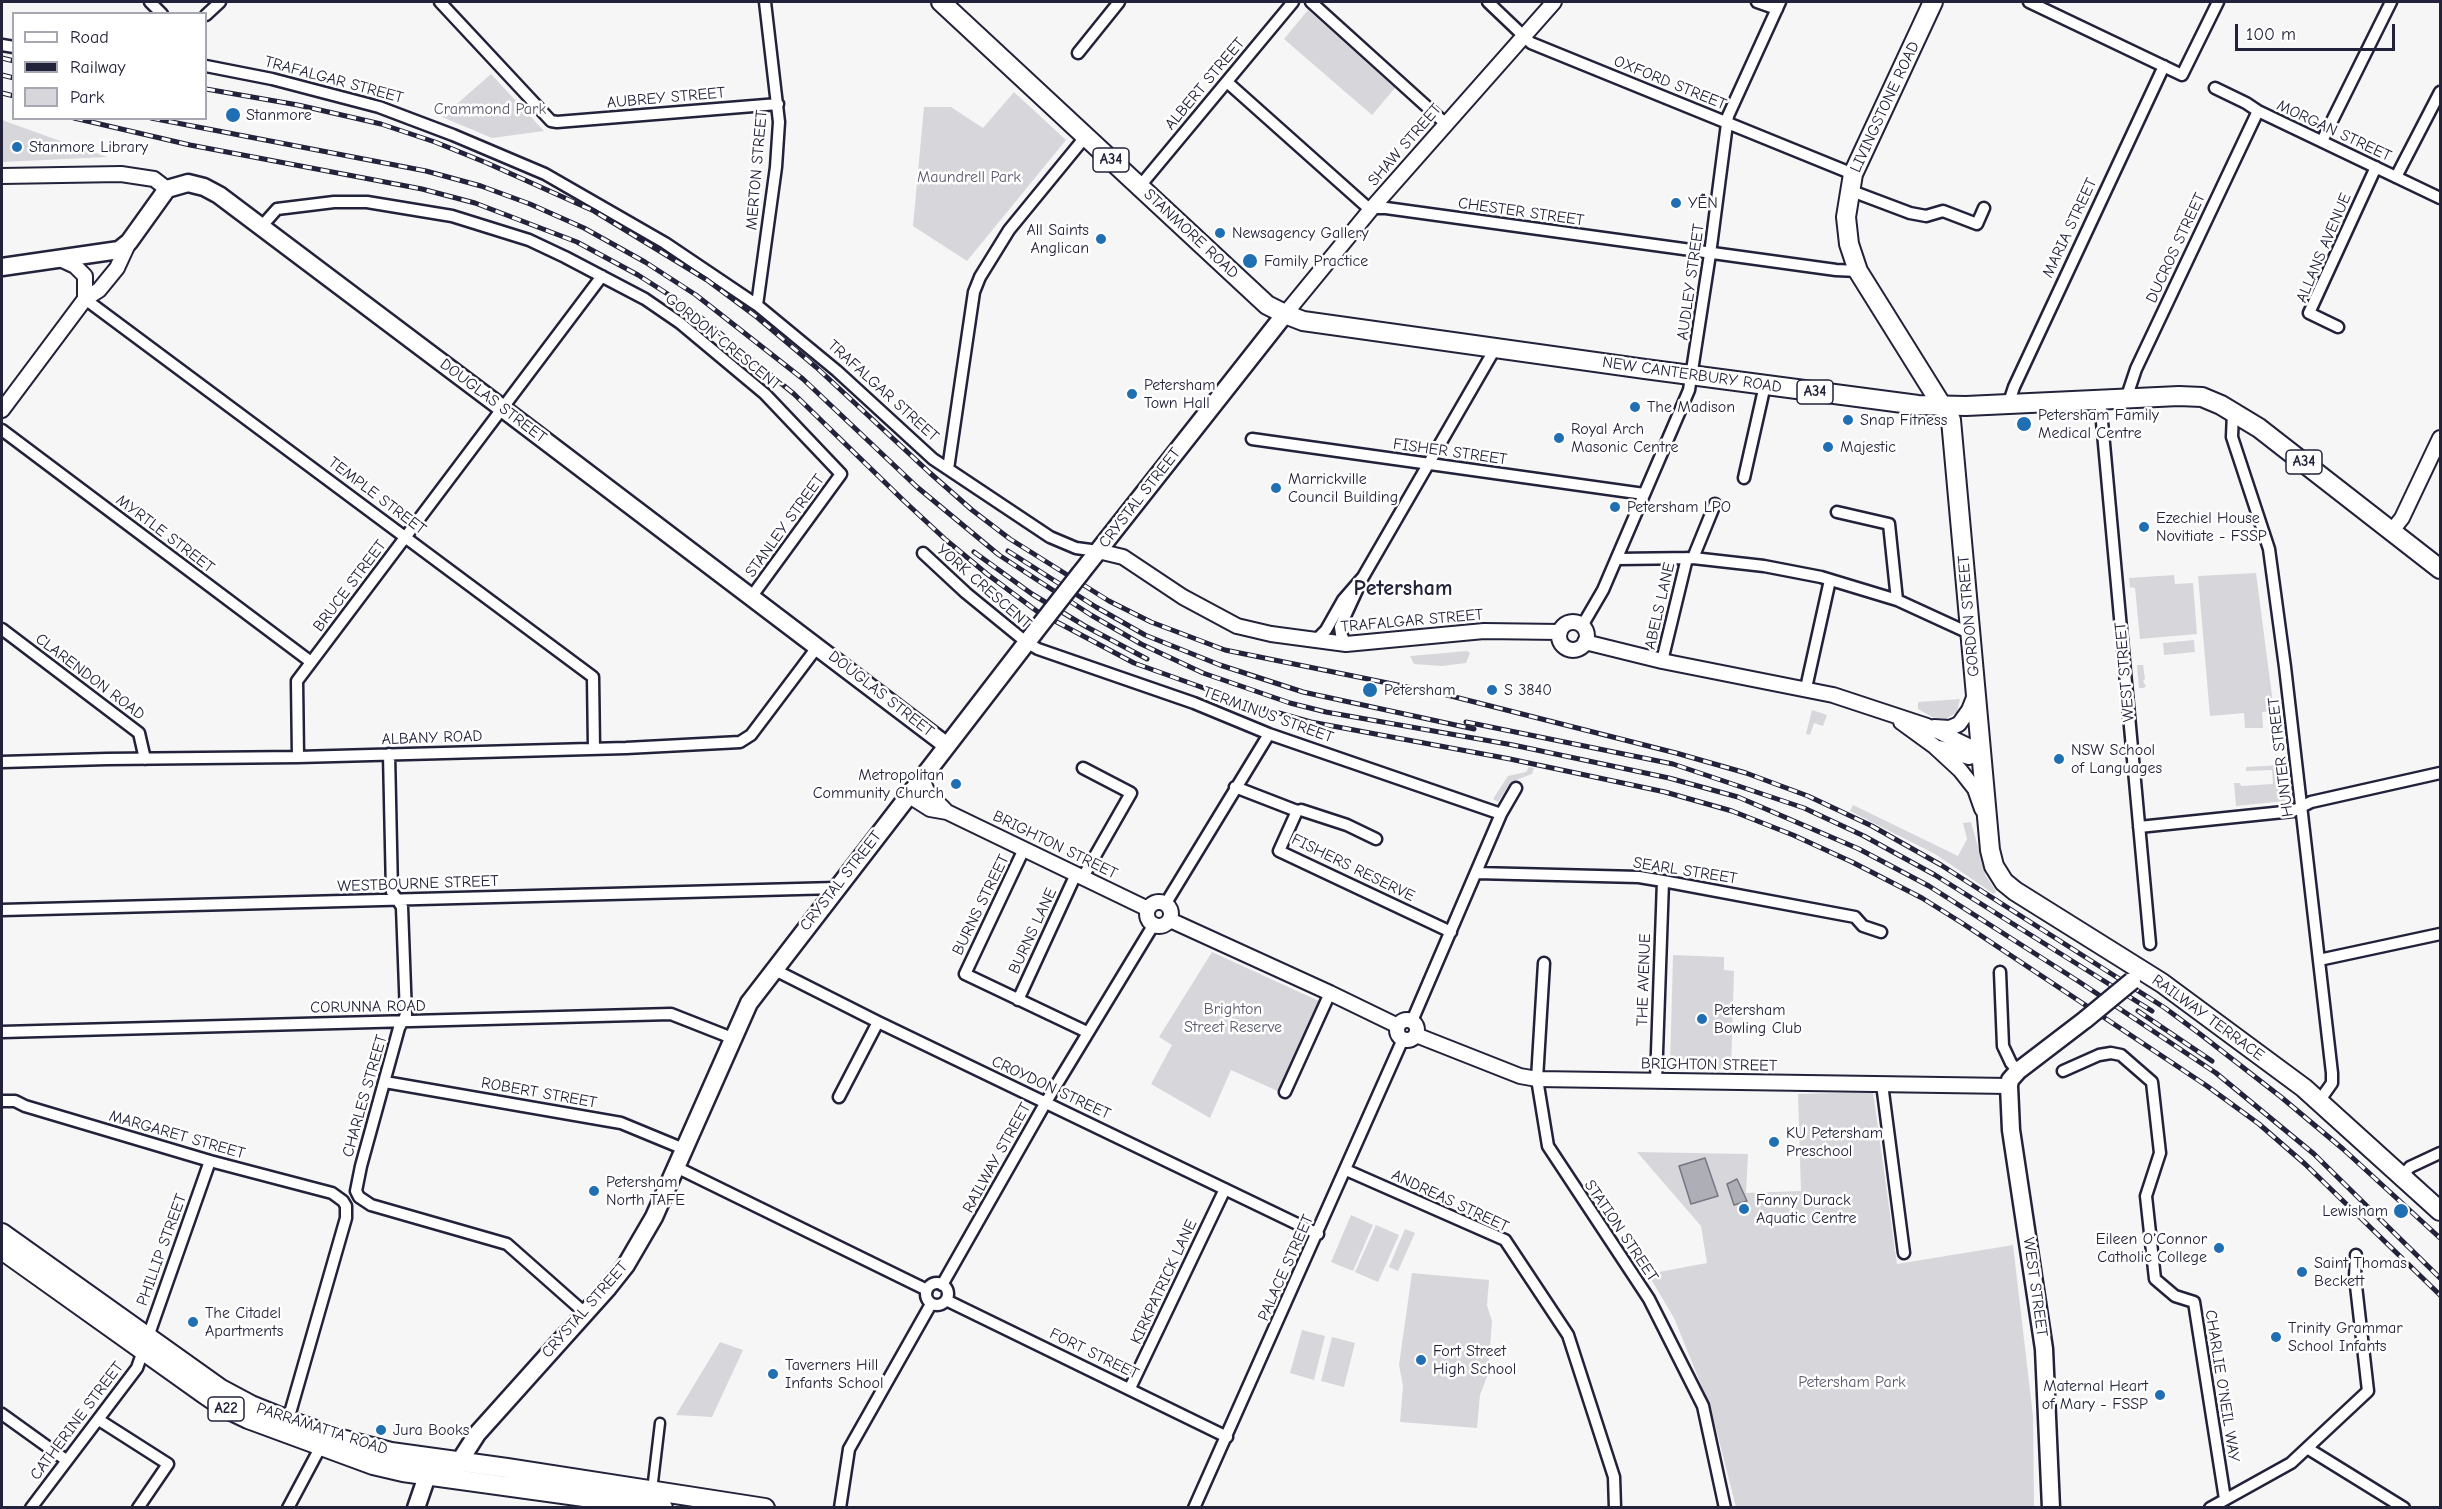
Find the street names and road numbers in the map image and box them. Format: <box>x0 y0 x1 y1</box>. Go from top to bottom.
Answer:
street label: ALBERT STREET <box>1161 34 1249 134</box>
street label: LIVINGSTONE ROAD <box>1846 38 1924 176</box>
street label: TRAFALGAR STREET <box>262 52 406 108</box>
street label: OXFORD STREET <box>1611 52 1729 114</box>
street label: AUBREY STREET <box>606 83 726 113</box>
street label: MORGAN STREET <box>2274 96 2394 166</box>
street label: SHAW STREET <box>1364 100 1446 190</box>
street label: MERTON STREET <box>742 109 772 231</box>
road number: A34 <box>1093 148 1129 172</box>
street label: MARIA STREET <box>2039 175 2101 281</box>
street label: STANMORE ROAD <box>1139 185 1243 283</box>
street label: DUCROS STREET <box>2142 190 2210 306</box>
street label: ALLANS AVENUE <box>2292 190 2356 306</box>
street label: CHESTER STREET <box>1457 194 1585 230</box>
street label: AUDLEY STREET <box>1673 223 1709 341</box>
street label: GORDON CRESCENT <box>661 289 785 395</box>
street label: TRAFALGAR STREET <box>823 336 943 446</box>
street label: NEW CANTERBURY ROAD <box>1601 353 1783 397</box>
street label: DOUGLAS STREET <box>436 355 550 447</box>
road number: A34 <box>1797 380 1833 404</box>
street label: FISHER STREET <box>1392 435 1508 469</box>
street label: CRYSTAL STREET <box>1095 444 1185 552</box>
road number: A34 <box>2286 450 2322 474</box>
street label: TEMPLE STREET <box>324 453 430 539</box>
street label: STANLEY STREET <box>741 471 829 581</box>
street label: MYRTLE STREET <box>112 491 218 577</box>
street label: BRUCE STREET <box>309 536 391 636</box>
street label: YORK CRESCENT <box>933 541 1035 633</box>
street label: GORDON STREET <box>1954 554 1984 678</box>
street label: ABELS LANE <box>1641 561 1679 651</box>
street label: TRAFALGAR STREET <box>1340 605 1484 637</box>
street label: WEST STREET <box>2111 621 2139 723</box>
street label: CLARENDON ROAD <box>31 630 149 724</box>
street label: DOUGLAS STREET <box>824 647 938 741</box>
street label: TERMINUS STREET <box>1200 682 1336 748</box>
street label: HUNTER STREET <box>2264 696 2298 818</box>
street label: ALBANY ROAD <box>381 727 483 749</box>
street label: BRIGHTON STREET <box>990 807 1120 883</box>
street label: CRYSTAL STREET <box>796 827 886 935</box>
street label: FISHERS RESERVE <box>1288 830 1418 906</box>
street label: BURNS STREET <box>948 852 1014 958</box>
street label: SEARL STREET <box>1632 853 1738 889</box>
street label: WESTBOURNE STREET <box>337 872 499 896</box>
street label: BURNS LANE <box>1005 885 1061 977</box>
street label: THE AVENUE <box>1633 933 1655 1027</box>
street label: RAILWAY TERRACE <box>2148 971 2268 1065</box>
street label: CORUNNA ROAD <box>310 996 426 1018</box>
street label: CHARLES STREET <box>338 1033 392 1159</box>
street label: CROYDON STREET <box>988 1052 1114 1124</box>
street label: BRIGHTON STREET <box>1641 1054 1777 1076</box>
street label: ROBERT STREET <box>480 1073 598 1113</box>
street label: RAILWAY STREET <box>959 1100 1035 1216</box>
street label: MARGARET STREET <box>107 1106 247 1164</box>
street label: ANDREAS STREET <box>1388 1165 1512 1237</box>
street label: STATION STREET <box>1580 1176 1662 1286</box>
street label: PHILLIP STREET <box>133 1191 191 1309</box>
street label: PALACE STREET <box>1254 1212 1318 1324</box>
street label: KIRKPATRICK LANE <box>1127 1217 1201 1347</box>
street label: WEST STREET <box>2019 1236 2051 1338</box>
street label: CRYSTAL STREET <box>538 1258 632 1362</box>
street label: CHARLIE O'NEIL WAY <box>2201 1309 2243 1463</box>
street label: FORT STREET <box>1046 1324 1142 1384</box>
street label: CATHERINE STREET <box>26 1358 128 1484</box>
road number: A22 <box>208 1397 244 1421</box>
street label: PARRAMATTA ROAD <box>254 1399 390 1459</box>

